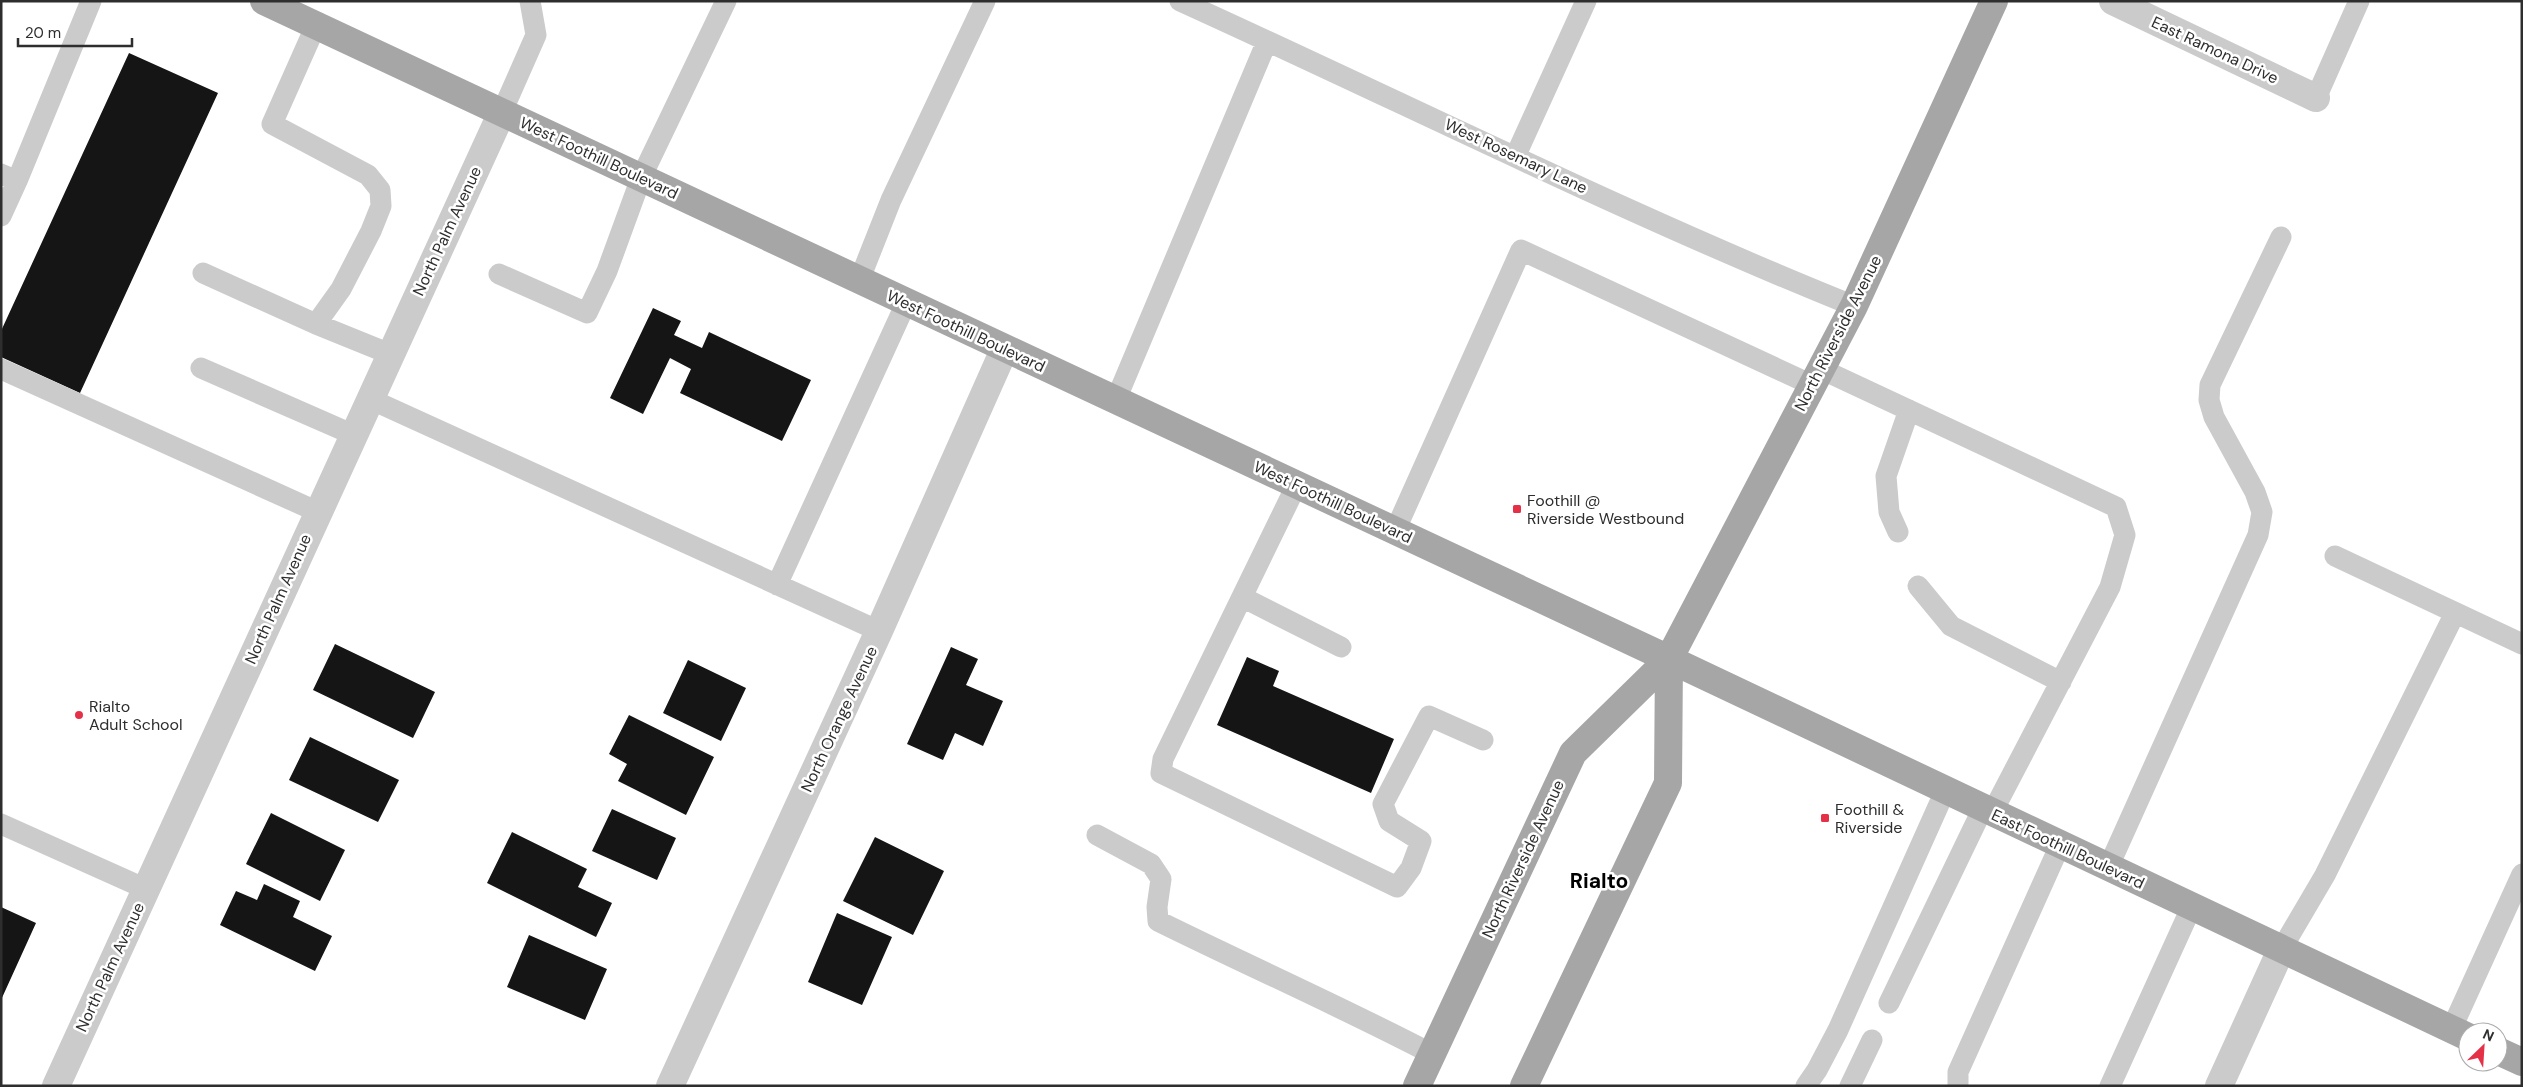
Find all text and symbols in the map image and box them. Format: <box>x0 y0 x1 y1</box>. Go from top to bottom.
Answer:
street label: East Ramona Drive <box>2148 11 2282 89</box>
scale bar <box>18 15 131 47</box>
text: 20 m <box>25 23 61 43</box>
street label: West Foothill Boulevard <box>516 112 682 204</box>
street label: West Rosemary Lane <box>1441 114 1591 198</box>
street label: North Palm Avenue <box>408 163 486 299</box>
street label: North Riverside Avenue <box>1790 252 1886 414</box>
street label: West Foothill Boulevard <box>883 285 1049 377</box>
street label: West Foothill Boulevard <box>1250 456 1416 548</box>
place label: Foothill @ Riverside Westbound <box>1527 490 1684 529</box>
marker: Foothill @ Riverside Westbound <box>1511 503 1523 515</box>
street label: North Palm Avenue <box>240 531 316 667</box>
street label: North Orange Avenue <box>796 643 882 795</box>
place label: Rialto Adult School <box>89 696 183 735</box>
marker: Rialto Adult School <box>73 709 85 721</box>
street label: North Riverside Avenue <box>1477 777 1569 941</box>
place label: Foothill & Riverside <box>1835 799 1905 838</box>
street label: East Foothill Boulevard <box>1988 804 2148 894</box>
marker: Foothill & Riverside <box>1819 812 1831 824</box>
district label: Rialto <box>1570 867 1628 895</box>
street label: North Palm Avenue <box>71 899 149 1035</box>
north arrow <box>2458 1022 2508 1072</box>
text: N <box>2480 1025 2497 1046</box>

